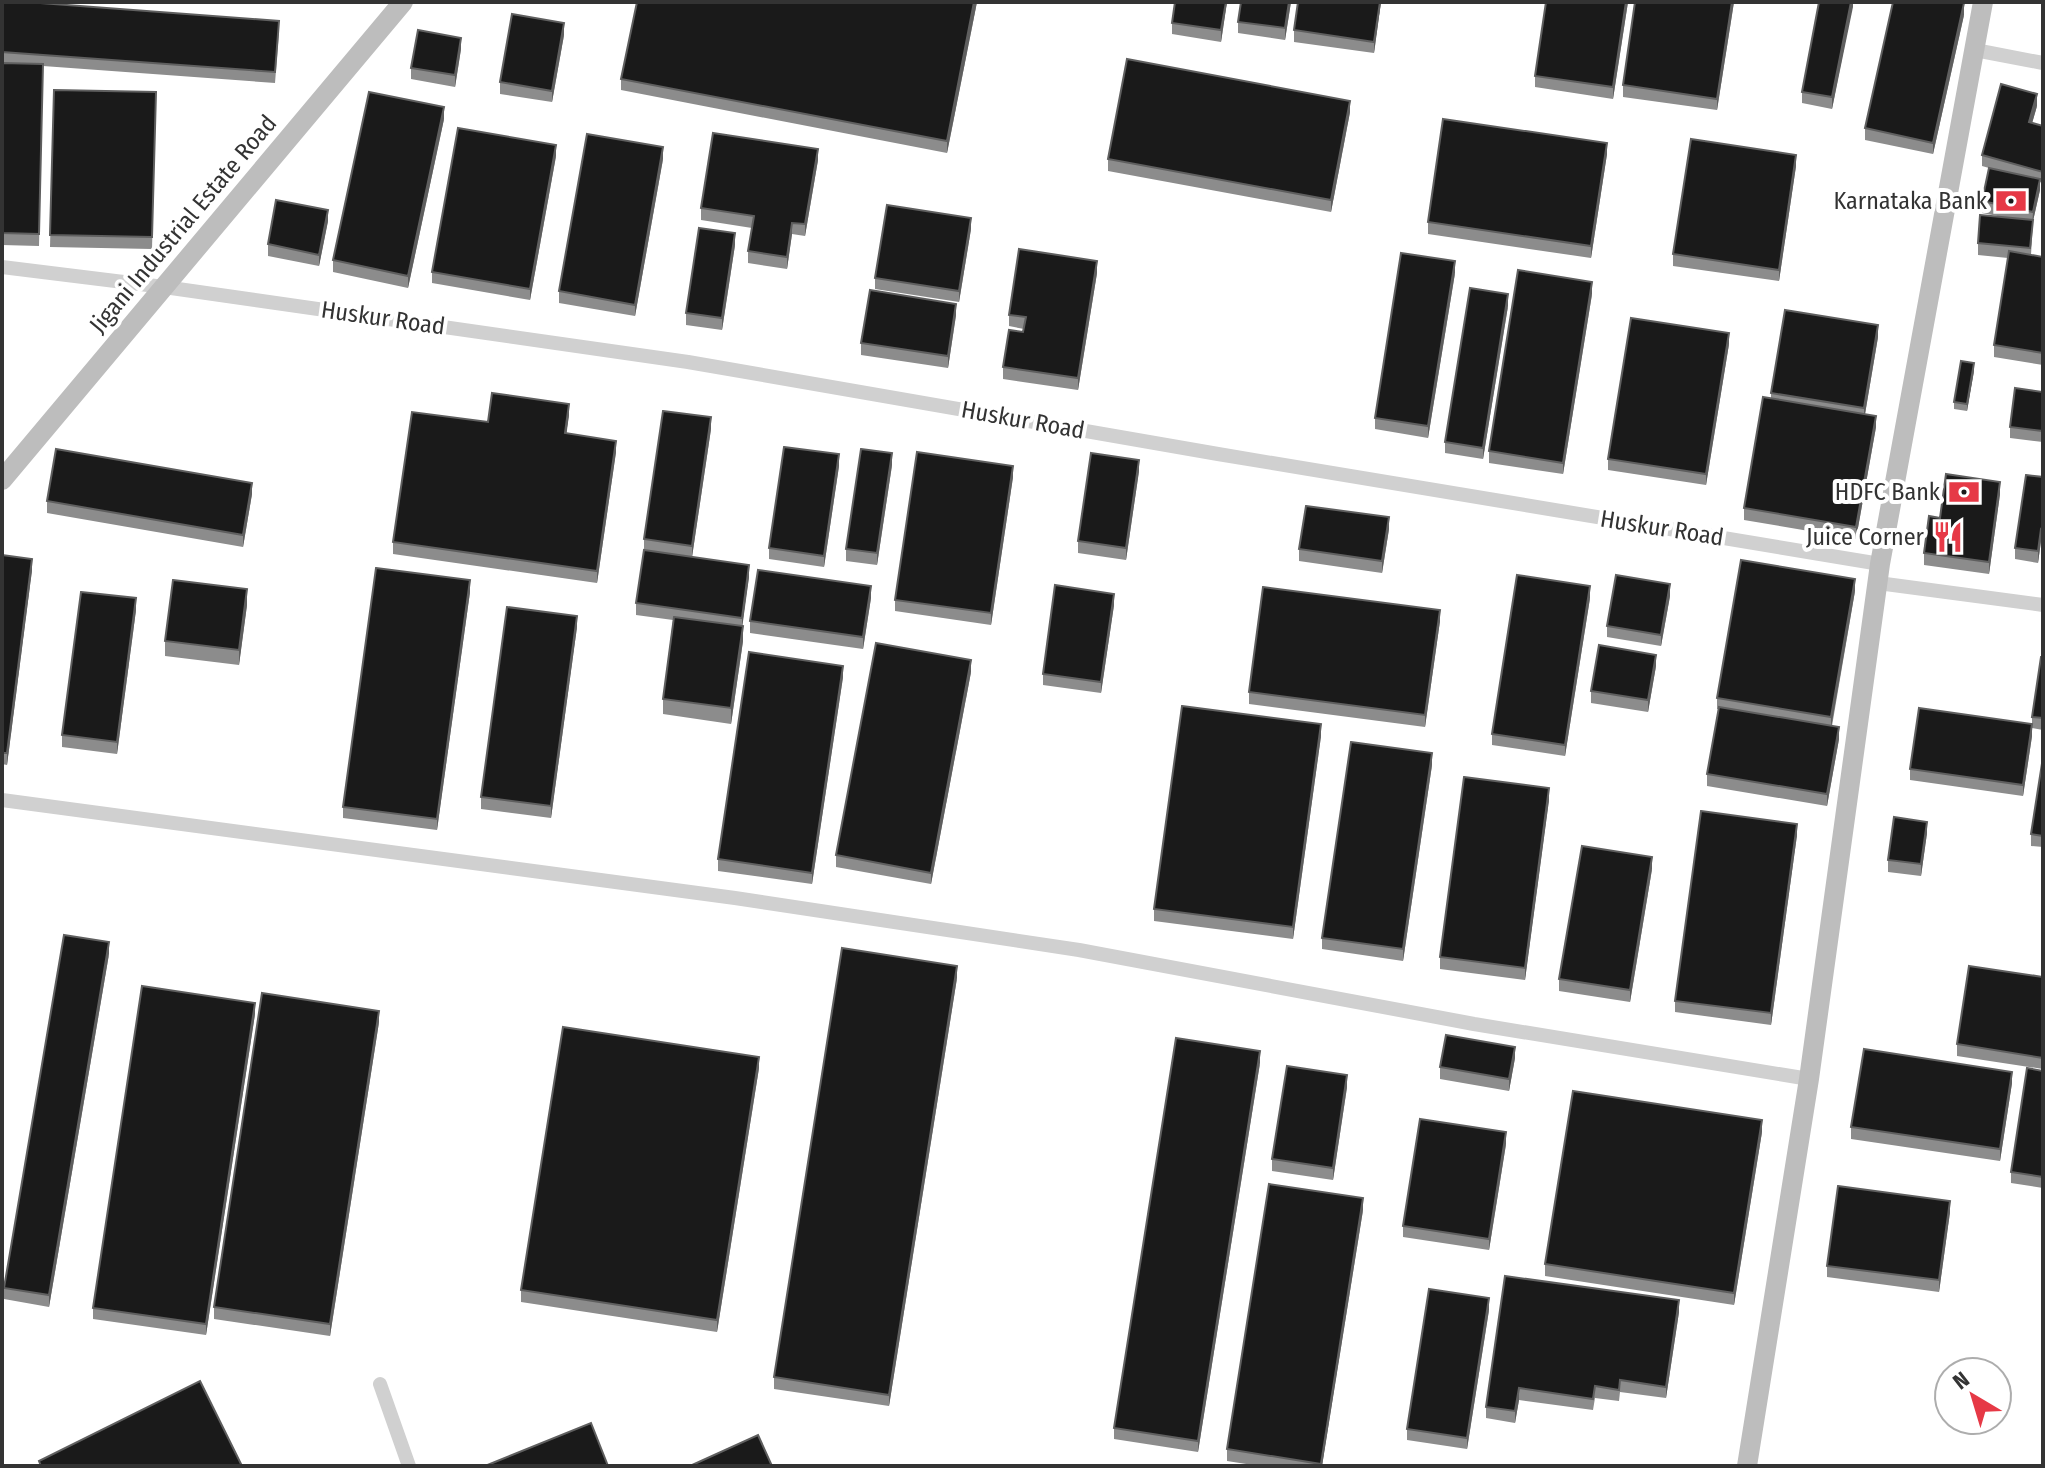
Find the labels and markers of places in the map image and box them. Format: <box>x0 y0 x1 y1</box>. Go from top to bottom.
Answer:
bank icon: Karnataka Bank <box>1994 184 2028 218</box>
place label: Karnataka Bank <box>1834 187 1988 215</box>
bank icon: HDFC Bank <box>1947 475 1981 509</box>
place label: HDFC Bank <box>1835 478 1941 506</box>
restaurant icon: Juice Corner <box>1931 520 1965 554</box>
place label: Juice Corner <box>1806 523 1925 551</box>

